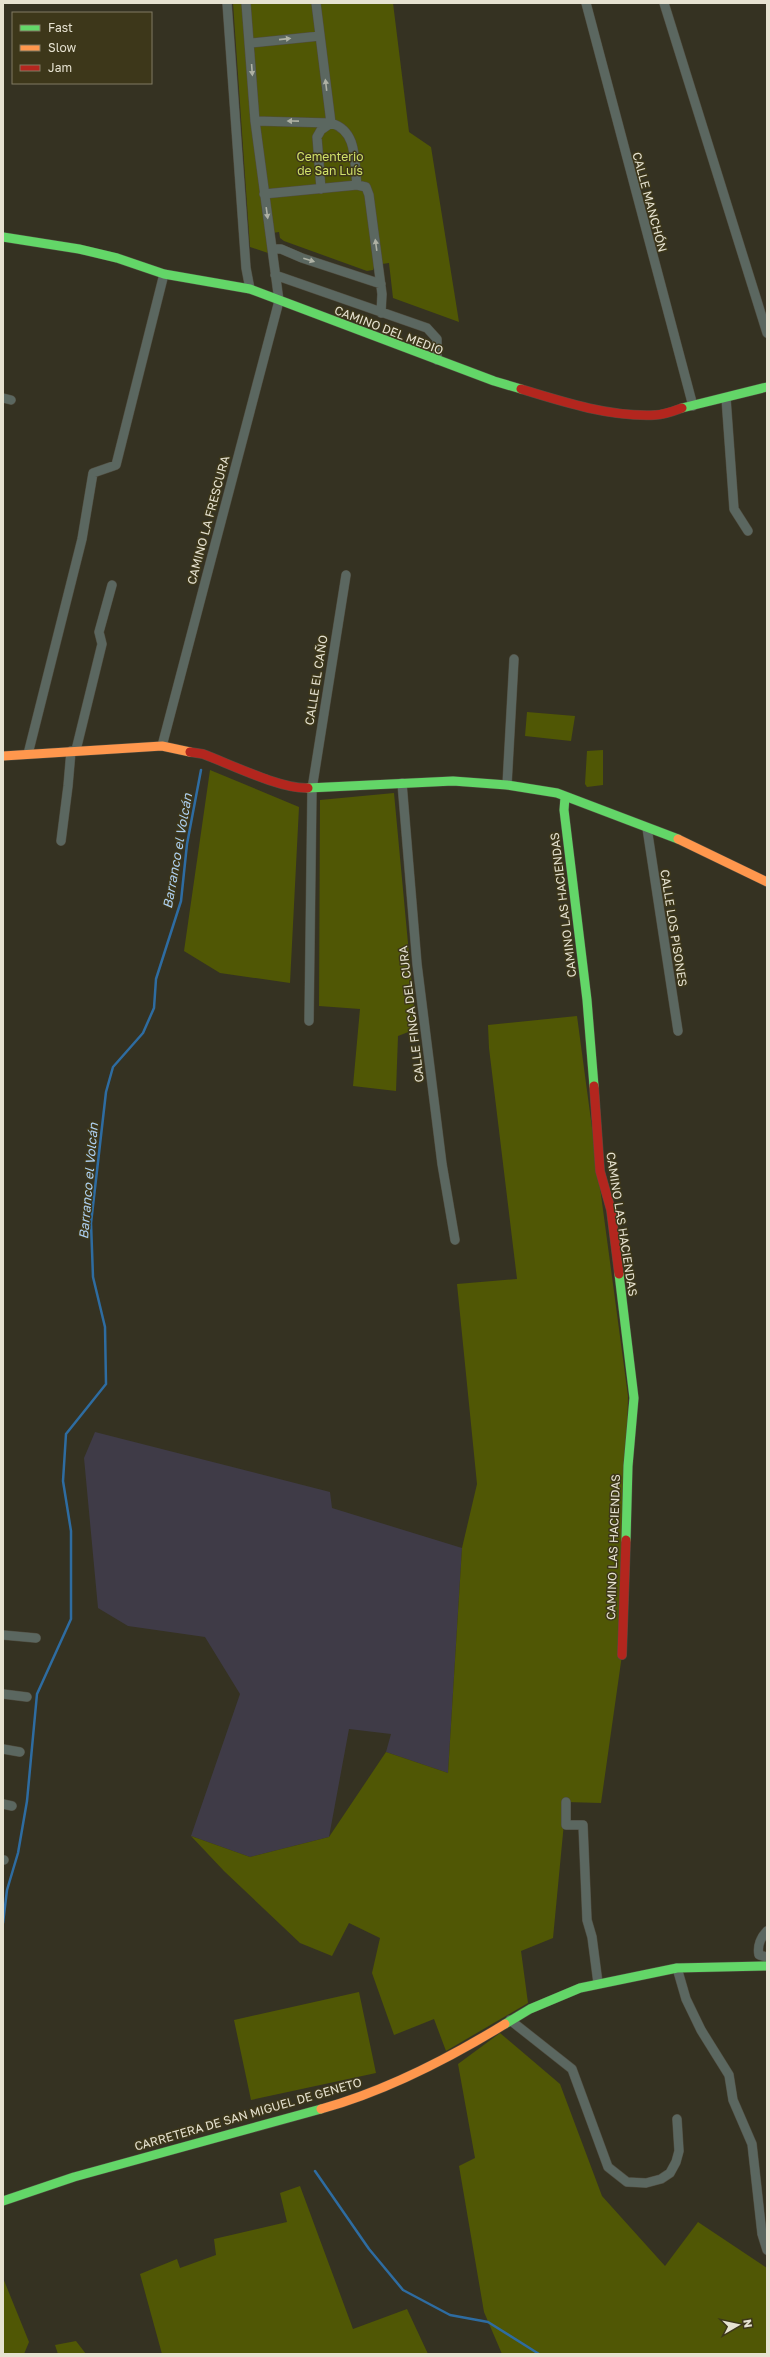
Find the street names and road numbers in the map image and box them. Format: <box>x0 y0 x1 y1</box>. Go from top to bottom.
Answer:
street label: CALLE MANCHÓN <box>629 150 671 254</box>
street label: CAMINO DEL MEDIO <box>332 302 446 358</box>
street label: CAMINO LA FRESCURA <box>184 454 232 586</box>
street label: CALLE EL CAÑO <box>301 634 331 726</box>
street label: CAMINO LAS HACIENDAS <box>547 831 579 978</box>
street label: CALLE LOS PISONES <box>657 868 691 988</box>
street label: CALLE FINCA DEL CURA <box>395 945 427 1083</box>
street label: CAMINO LAS HACIENDAS <box>603 1151 641 1298</box>
street label: CAMINO LAS HACIENDAS <box>603 1474 623 1620</box>
street label: CARRETERA DE SAN MIGUEL DE GENETO <box>133 2074 363 2154</box>

